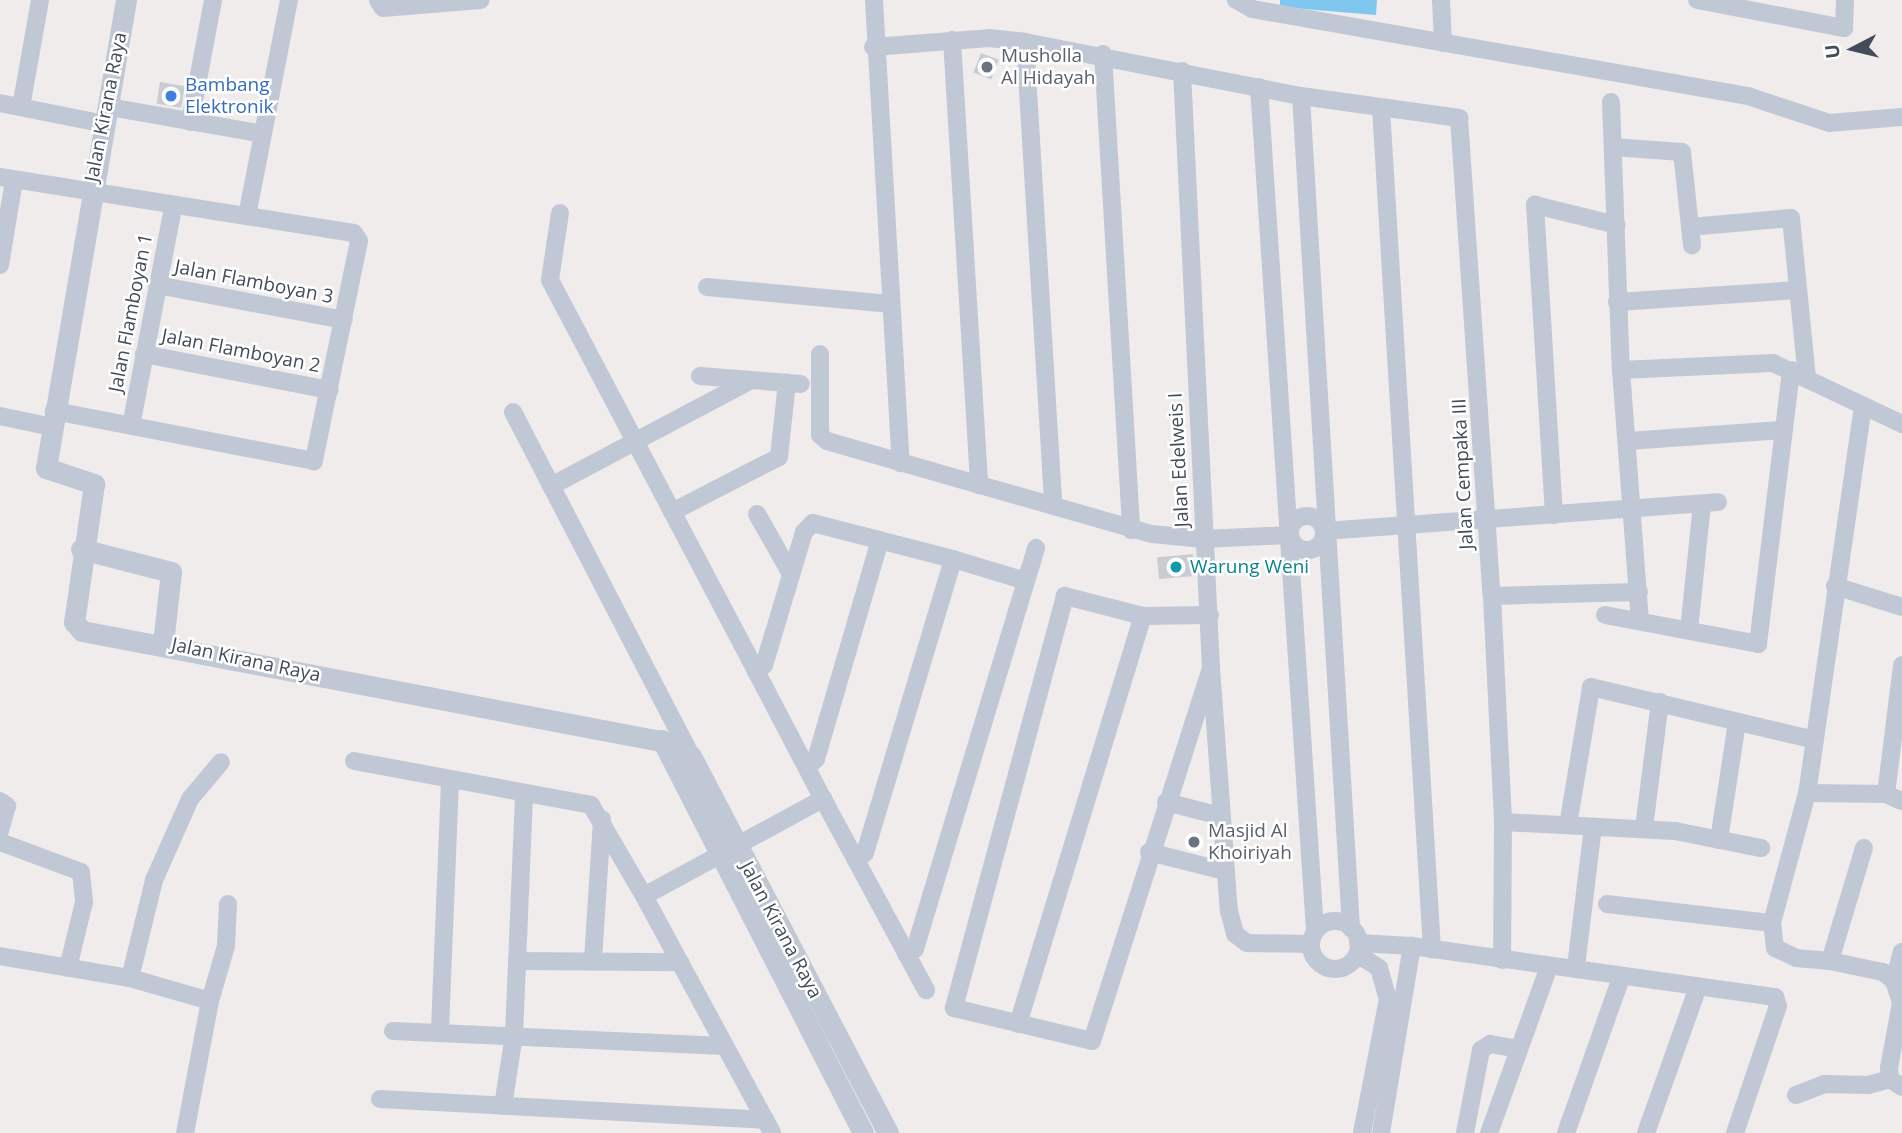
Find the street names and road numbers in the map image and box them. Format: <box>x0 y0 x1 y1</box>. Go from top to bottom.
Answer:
street label: Jalan Kirana Raya <box>80 30 132 184</box>
street label: Jalan Flamboyan 1 <box>104 232 158 394</box>
street label: Jalan Flamboyan 3 <box>173 255 335 309</box>
street label: Jalan Flamboyan 2 <box>160 324 322 378</box>
street label: Jalan Edelweis I <box>1164 392 1194 528</box>
street label: Jalan Cempaka III <box>1448 398 1478 550</box>
street label: Jalan Kirana Raya <box>169 633 323 687</box>
street label: Jalan Kirana Raya <box>735 858 827 1002</box>

